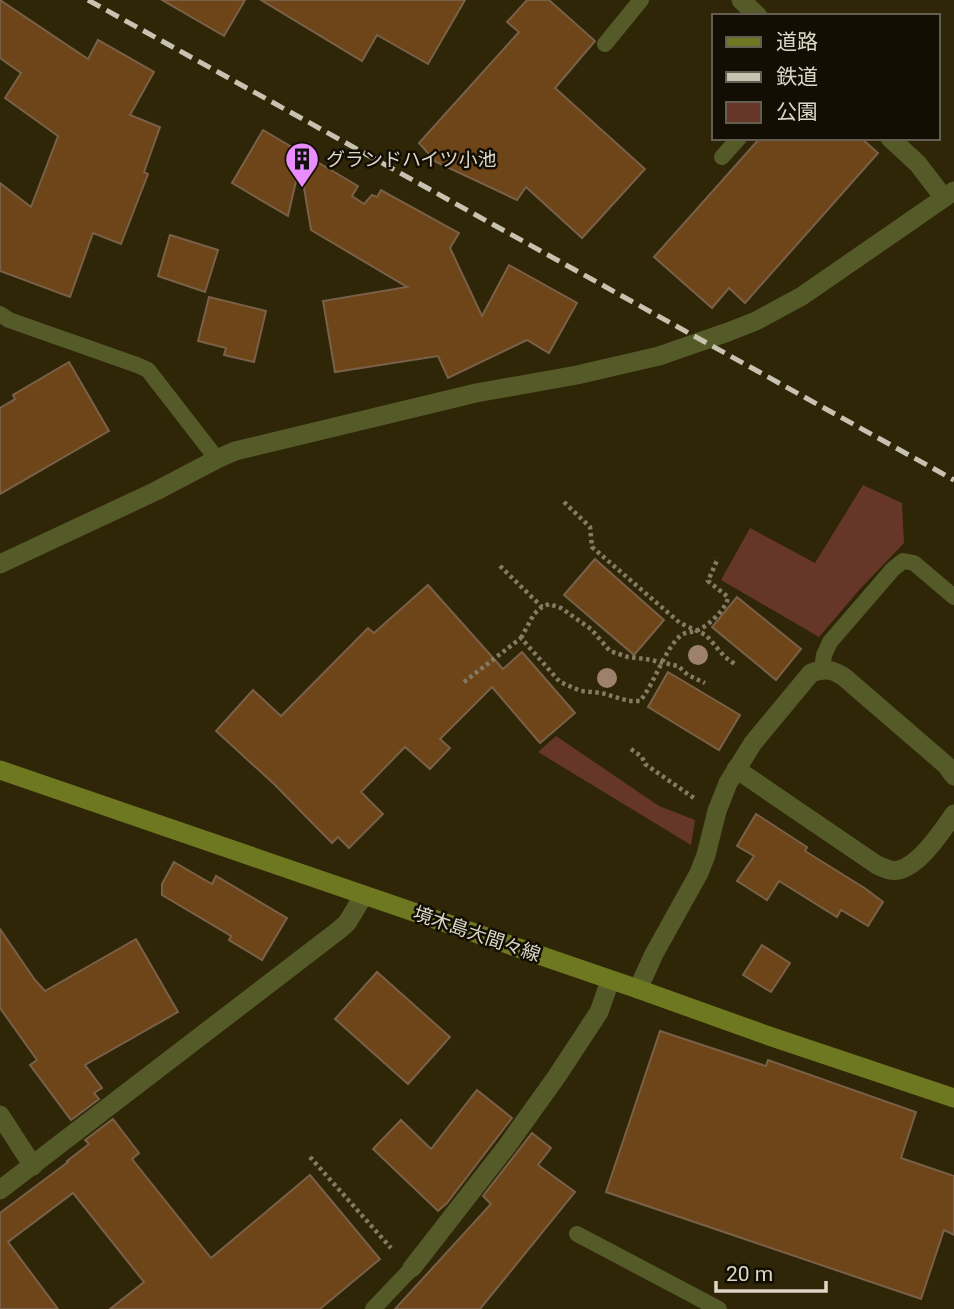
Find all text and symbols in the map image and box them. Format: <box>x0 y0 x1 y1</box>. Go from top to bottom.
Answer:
legend <box>712 14 940 140</box>
text: 道路 <box>776 30 818 54</box>
text: 鉄道 <box>776 65 818 89</box>
text: 公園 <box>776 100 818 124</box>
building icon: グランドハイツ小池 <box>283 140 321 189</box>
place label: グランドハイツ小池 <box>326 148 497 171</box>
street label: 境木島大間々線 <box>410 901 544 967</box>
scale bar <box>716 1250 826 1294</box>
text: 20 m <box>726 1262 773 1286</box>

